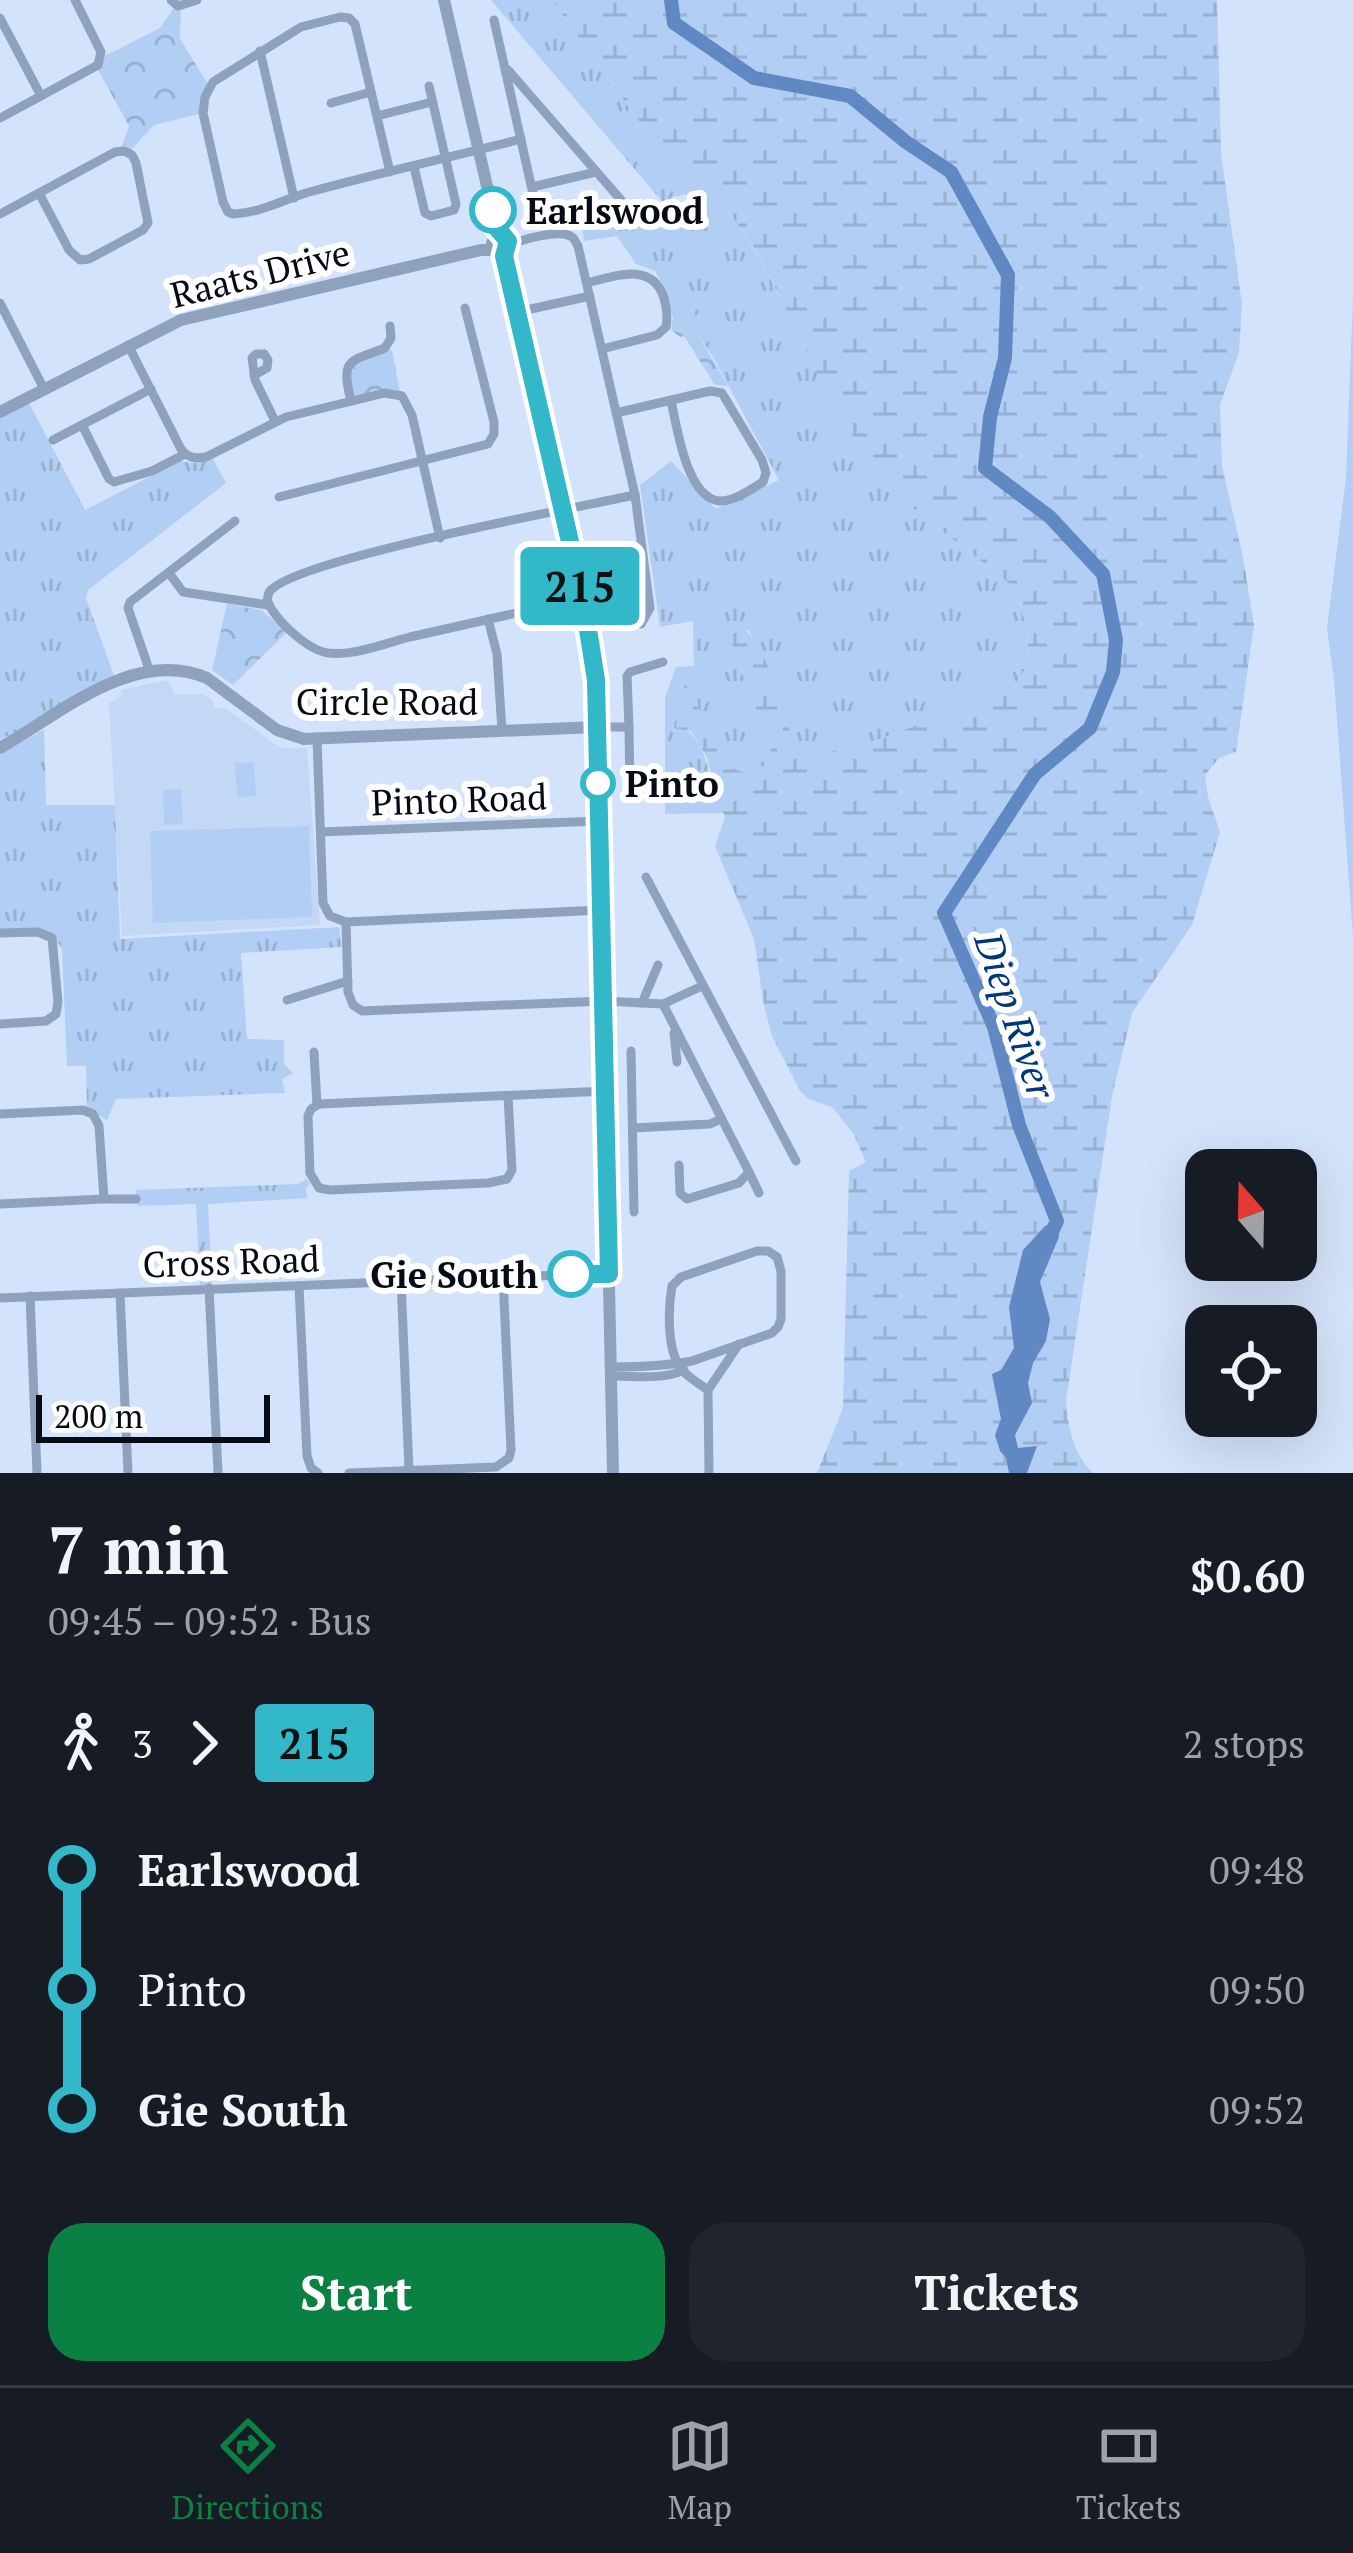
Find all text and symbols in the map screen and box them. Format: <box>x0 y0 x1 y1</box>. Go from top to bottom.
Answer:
place label: Earlswood <box>526 187 704 234</box>
marker: Earlswood <box>471 188 515 232</box>
street label: Raats Drive <box>166 228 354 318</box>
line badge: 215 <box>511 547 649 625</box>
text: 215 <box>544 558 616 614</box>
street label: Circle Road <box>296 678 478 725</box>
place label: Pinto <box>625 760 719 807</box>
marker: Pinto <box>582 767 614 799</box>
street label: Pinto Road <box>370 772 548 826</box>
water label: Diep River <box>963 924 1069 1107</box>
north arrow <box>1185 1149 1317 1281</box>
map controls <box>1185 1149 1317 1437</box>
street label: Cross Road <box>142 1234 320 1288</box>
place label: Gie South <box>370 1251 538 1298</box>
marker: Gie South <box>549 1252 593 1296</box>
button: locate <box>1185 1305 1317 1437</box>
scale bar <box>36 1389 270 1442</box>
text: 200 m <box>54 1394 143 1437</box>
text: 7 min <box>48 1505 229 1593</box>
text: $0.60 <box>1190 1545 1305 1605</box>
text: 09:45 – 09:52 · Bus <box>48 1594 372 1646</box>
icon: walk <box>48 1710 114 1776</box>
icon: forward <box>171 1710 237 1776</box>
text: 215 <box>279 1715 350 1771</box>
text: 3 <box>132 1717 153 1769</box>
text: 2 stops <box>1183 1717 1305 1769</box>
text: Earlswood <box>138 1839 360 1899</box>
text: 09:48 <box>1209 1843 1305 1895</box>
text: Pinto <box>138 1959 247 2019</box>
text: 09:50 <box>1209 1963 1305 2015</box>
text: Gie South <box>138 2079 348 2139</box>
text: 09:52 <box>1209 2083 1305 2135</box>
button: Start <box>48 2223 665 2361</box>
button: Tickets <box>689 2223 1305 2361</box>
tab: Directions <box>172 2413 324 2528</box>
tab: Map <box>667 2413 733 2528</box>
tab: Tickets <box>1076 2413 1181 2528</box>

